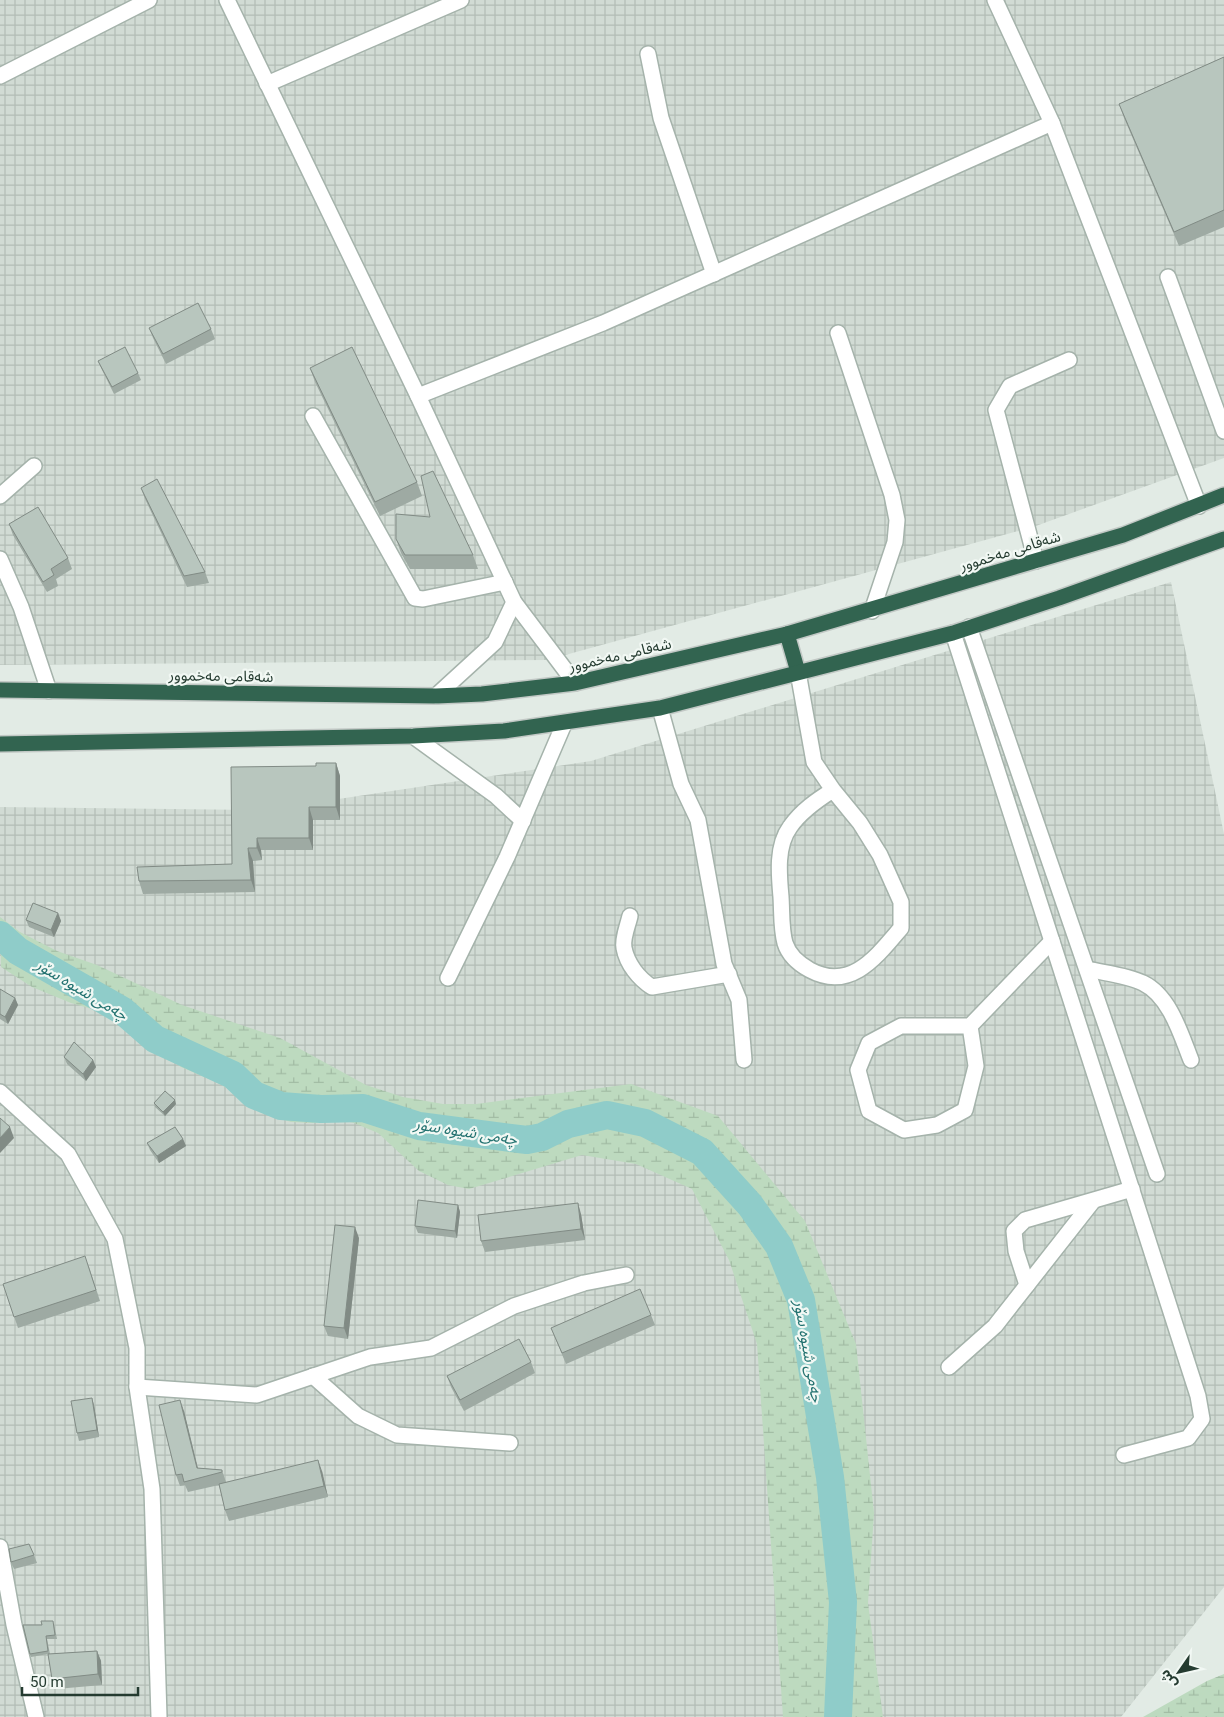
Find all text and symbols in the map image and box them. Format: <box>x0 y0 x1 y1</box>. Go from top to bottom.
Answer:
street label: شەقامی مەخموور <box>956 527 1063 575</box>
street label: شەقامی مەخموور <box>566 634 673 676</box>
street label: شەقامی مەخموور <box>167 666 274 686</box>
water label: چەمی شیوە سۆر <box>30 954 132 1025</box>
water label: چەمی شیوە سۆر <box>411 1114 519 1150</box>
water label: چەمی شیوە سۆر <box>789 1296 827 1405</box>
north arrow <box>1154 1647 1204 1697</box>
scale bar <box>22 1664 139 1696</box>
text: ش <box>1156 1667 1180 1692</box>
text: 50 m <box>30 1673 64 1691</box>

